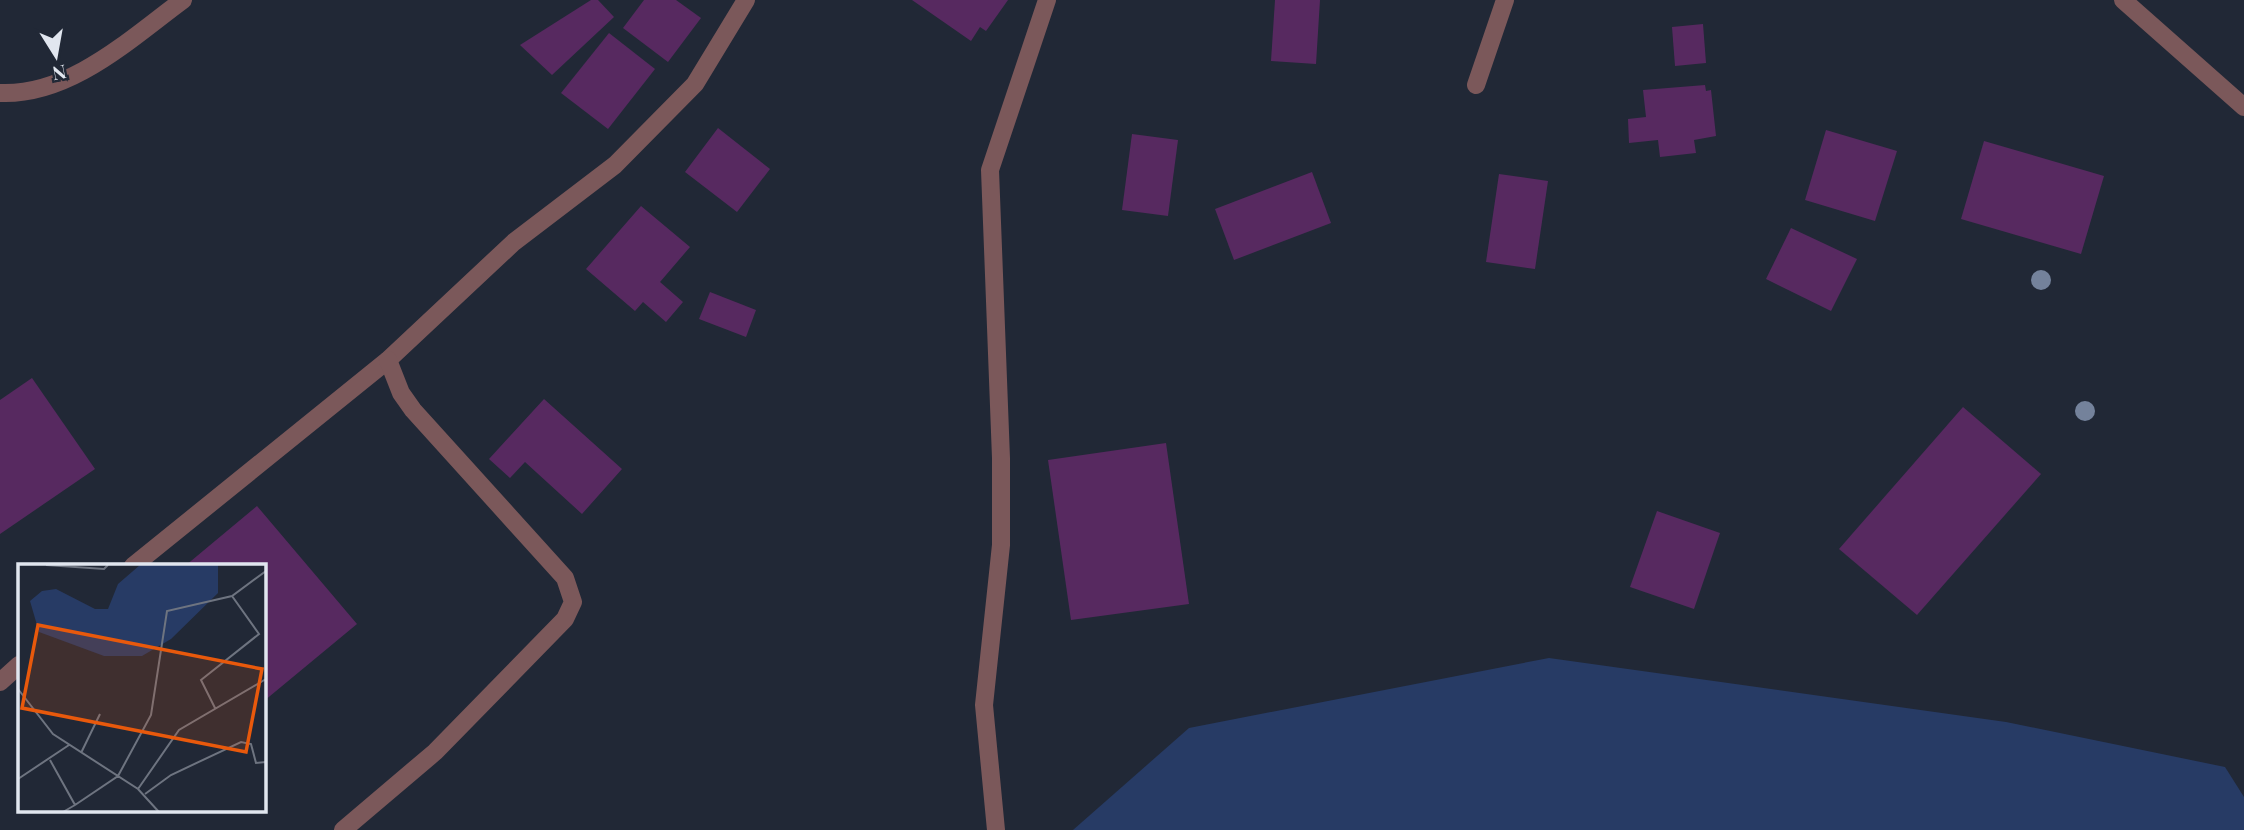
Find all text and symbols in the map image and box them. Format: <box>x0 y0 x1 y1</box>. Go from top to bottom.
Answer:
north arrow <box>21 21 91 91</box>
text: N <box>50 60 69 88</box>
inset map <box>18 564 266 812</box>

